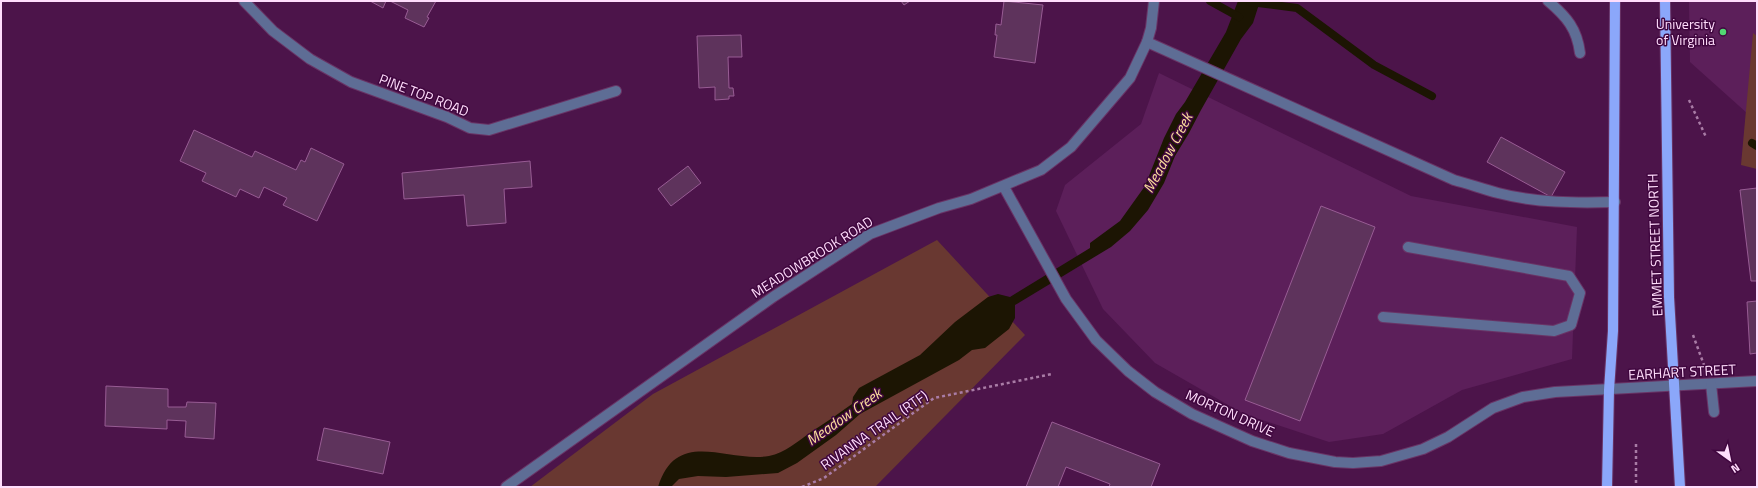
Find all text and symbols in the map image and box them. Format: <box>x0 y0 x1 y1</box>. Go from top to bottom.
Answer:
place label: University of Virginia <box>1656 13 1715 50</box>
marker: University of Virginia <box>1718 27 1728 37</box>
street label: PINE TOP ROAD <box>376 68 472 121</box>
water label: Meadow Creek <box>1137 107 1199 197</box>
street label: EMMET STREET NORTH <box>1642 173 1667 317</box>
street label: MEADOWBROOK ROAD <box>747 210 877 303</box>
street label: EARHART STREET <box>1628 358 1737 385</box>
water label: Meadow Creek <box>801 381 888 451</box>
street label: MORTON DRIVE <box>1182 384 1278 442</box>
street label: RIVANNA TRAIL (RTF) <box>816 385 932 474</box>
north arrow <box>1710 440 1750 480</box>
text: N <box>1728 460 1743 477</box>

